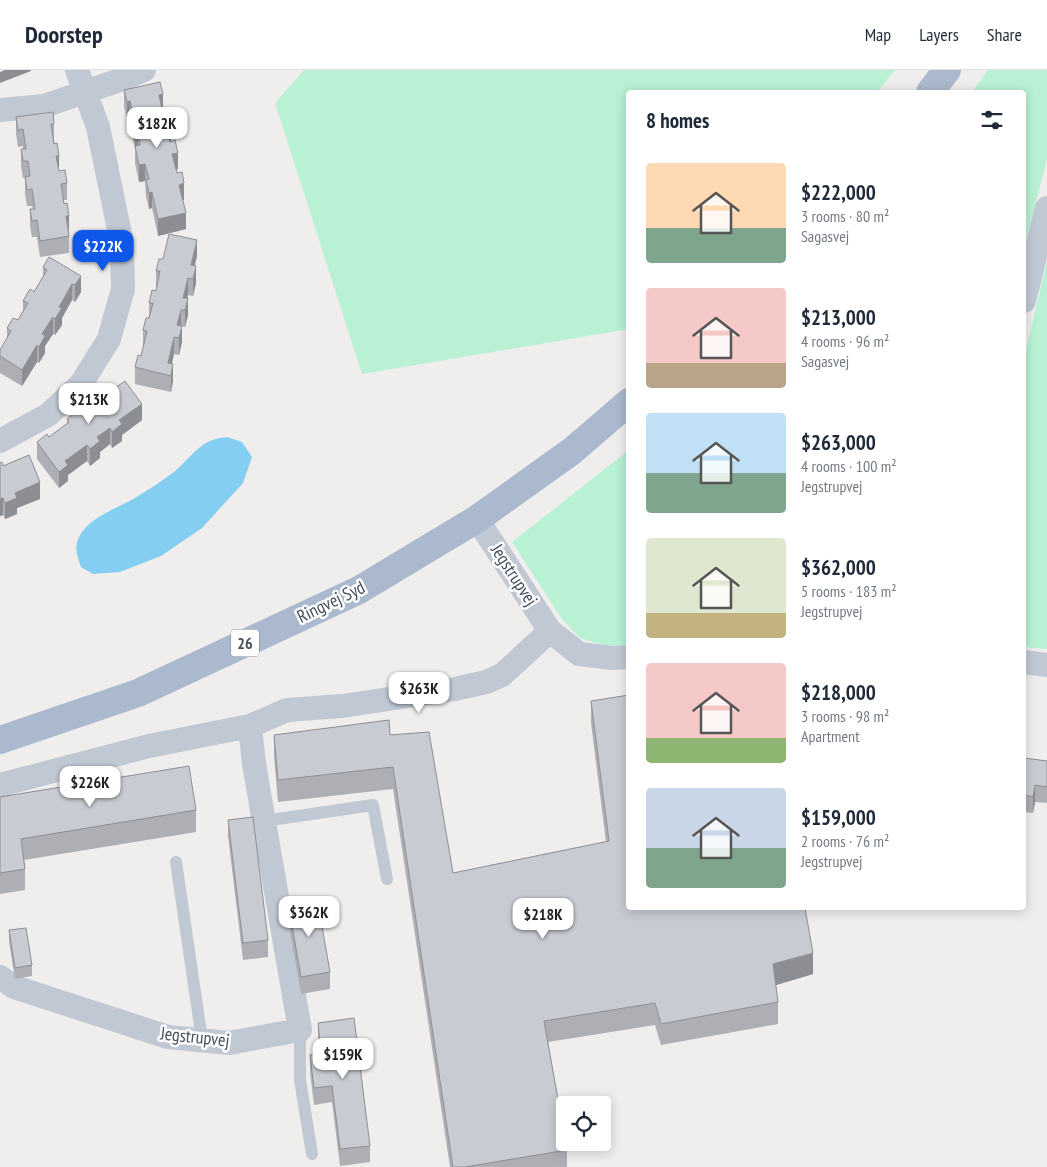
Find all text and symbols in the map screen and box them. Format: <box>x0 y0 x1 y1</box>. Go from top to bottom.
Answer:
text: Doorstep <box>25 19 103 50</box>
text: Map <box>865 23 891 46</box>
text: Layers <box>919 23 959 46</box>
text: Share <box>987 23 1022 46</box>
pin: $182K <box>122 106 192 149</box>
icon: filters <box>978 106 1006 134</box>
text: 8 homes <box>646 107 709 134</box>
text: $182K <box>138 113 176 133</box>
text: $222,000 <box>801 179 876 206</box>
icon: home <box>686 183 746 243</box>
text: 3 rooms · 80 m² <box>801 206 889 226</box>
text: Sagasvej <box>801 226 849 246</box>
pin: $222K <box>68 230 138 272</box>
text: $222K <box>84 236 122 256</box>
text: $213,000 <box>801 304 876 331</box>
icon: home <box>686 308 746 368</box>
text: 4 rooms · 96 m² <box>801 331 889 351</box>
text: Sagasvej <box>801 351 849 371</box>
pin: $213K <box>54 382 124 425</box>
text: $213K <box>70 389 108 409</box>
text: $263,000 <box>801 429 876 456</box>
icon: home <box>686 433 746 493</box>
text: 4 rooms · 100 m² <box>801 456 897 476</box>
text: Jegstrupvej <box>801 476 862 496</box>
street label: Jegstrupvej <box>485 539 543 610</box>
text: $362,000 <box>801 554 876 581</box>
icon: home <box>686 558 746 618</box>
street label: Ringvej Syd <box>293 575 368 628</box>
text: 5 rooms · 183 m² <box>801 581 897 601</box>
text: Jegstrupvej <box>801 601 862 621</box>
road number: 26 <box>231 630 259 656</box>
pin: $263K <box>384 672 454 714</box>
text: $263K <box>400 678 438 698</box>
text: $218,000 <box>801 679 876 706</box>
icon: home <box>686 683 746 743</box>
text: 3 rooms · 98 m² <box>801 706 889 726</box>
text: Apartment <box>801 726 860 746</box>
pin: $226K <box>55 766 125 808</box>
text: $226K <box>71 772 109 792</box>
text: $159,000 <box>801 804 876 831</box>
icon: home <box>686 808 746 868</box>
text: 2 rooms · 76 m² <box>801 831 889 851</box>
text: Jegstrupvej <box>801 851 862 871</box>
pin: $362K <box>274 896 344 938</box>
pin: $218K <box>508 898 578 940</box>
text: $362K <box>290 902 328 922</box>
text: $218K <box>524 904 562 924</box>
street label: Jegstrupvej <box>158 1021 231 1052</box>
pin: $159K <box>308 1038 378 1080</box>
text: $159K <box>324 1044 362 1064</box>
map controls <box>556 1096 611 1151</box>
button: locate <box>556 1096 611 1151</box>

